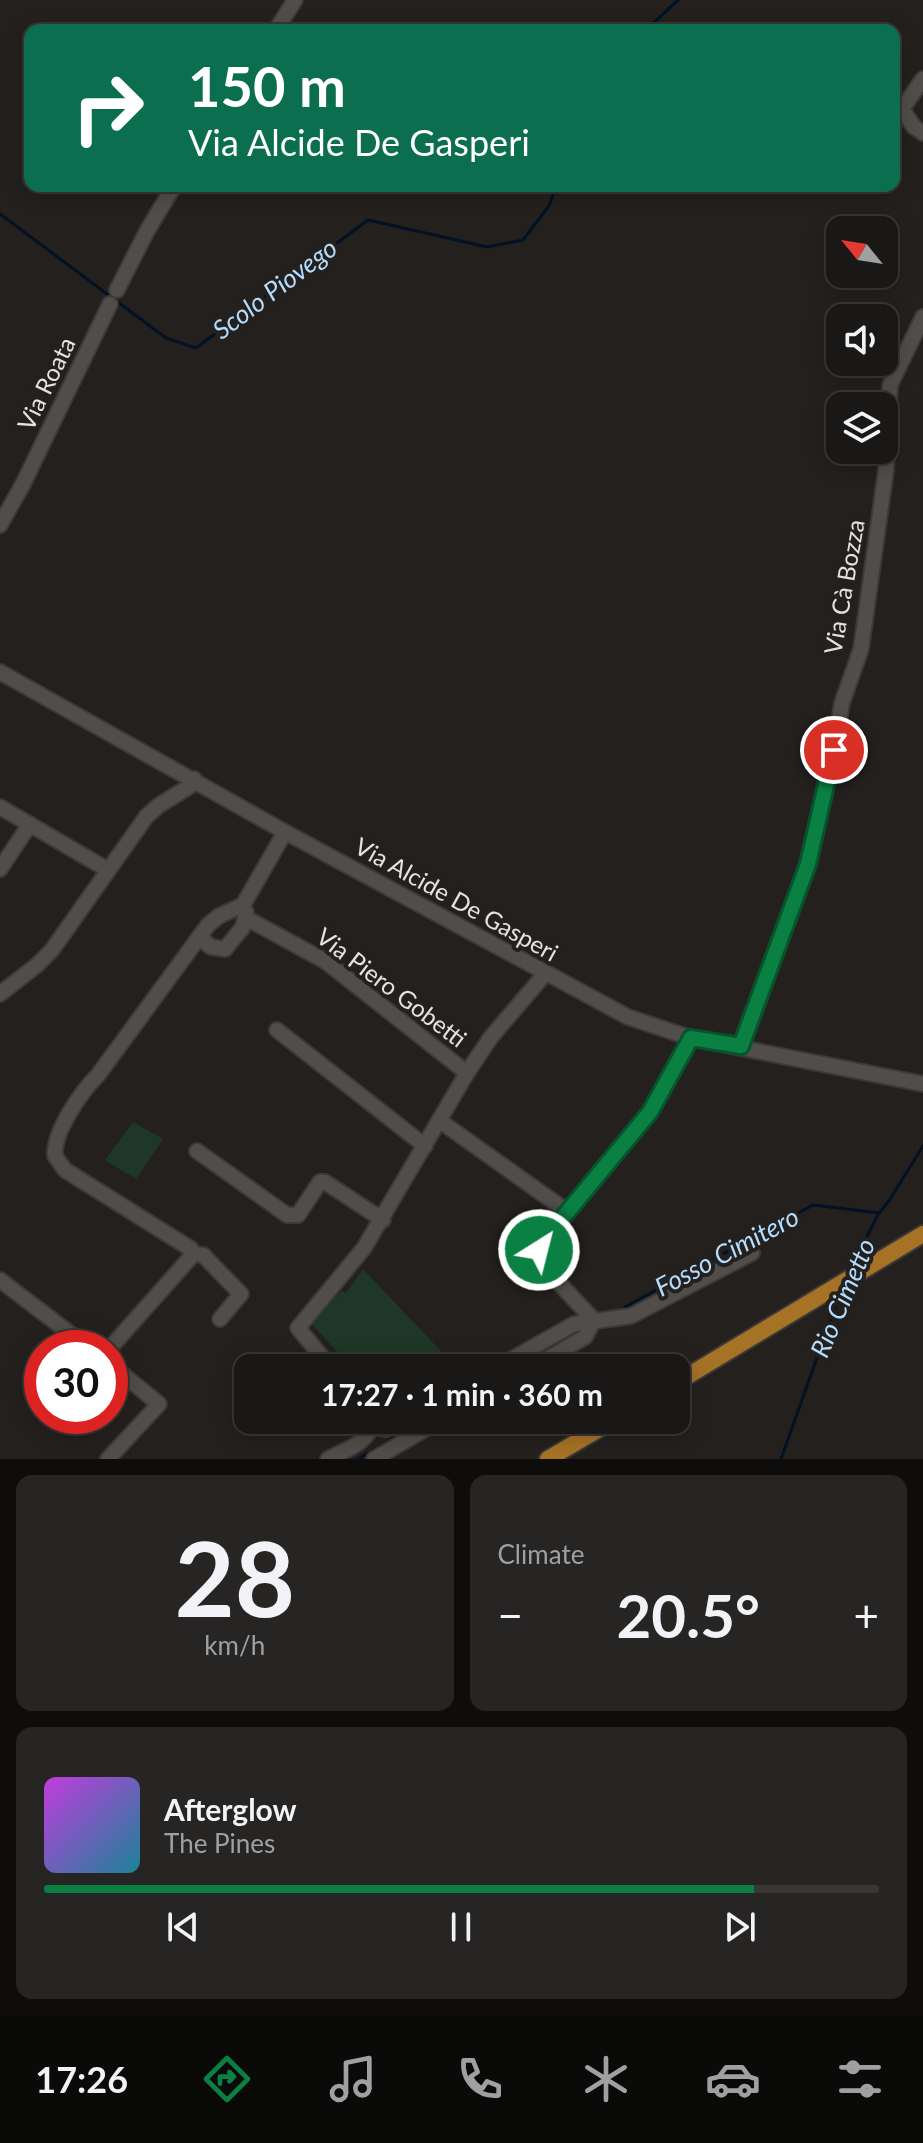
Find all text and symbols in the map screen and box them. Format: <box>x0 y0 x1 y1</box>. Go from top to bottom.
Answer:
text: 150 m <box>188 52 346 119</box>
icon: right <box>56 56 160 160</box>
text: Via Alcide De Gasperi <box>188 120 530 164</box>
north arrow <box>826 216 898 288</box>
map controls <box>826 216 898 464</box>
water label: Scolo Piovego <box>206 231 343 345</box>
button: sound <box>826 304 898 376</box>
street label: Via Roata <box>11 332 81 435</box>
button: layers <box>826 392 898 464</box>
street label: Via Cà Bozza <box>817 517 870 656</box>
pin <box>800 716 868 784</box>
icon: arrive <box>812 728 856 772</box>
street label: Via Alcide De Gasperi <box>350 831 563 967</box>
street label: Via Piero Gobetti <box>311 921 473 1053</box>
water label: Fosso Cimitero <box>649 1200 804 1302</box>
position arrow <box>497 1208 581 1292</box>
water label: Rio Cimetto <box>803 1233 881 1362</box>
speed limit sign: 30 <box>24 1330 128 1434</box>
text: 17:27 · 1 min · 360 m <box>321 1376 603 1412</box>
text: 28 <box>174 1514 295 1639</box>
text: Climate <box>498 1538 584 1570</box>
text: 20.5° <box>616 1579 760 1651</box>
text: − <box>498 1589 523 1641</box>
text: + <box>853 1589 879 1641</box>
text: km/h <box>204 1629 265 1661</box>
text: Afterglow <box>164 1791 297 1827</box>
text: The Pines <box>164 1827 275 1859</box>
icon: previous <box>161 1905 205 1949</box>
icon: pause <box>439 1905 483 1949</box>
icon: next <box>718 1905 762 1949</box>
icon: directions <box>199 2051 255 2107</box>
icon: music <box>325 2051 381 2107</box>
icon: phone <box>452 2051 508 2107</box>
icon: climate <box>578 2051 634 2107</box>
icon: car <box>705 2051 761 2107</box>
icon: filters <box>832 2051 888 2107</box>
text: 17:26 <box>35 2057 128 2101</box>

